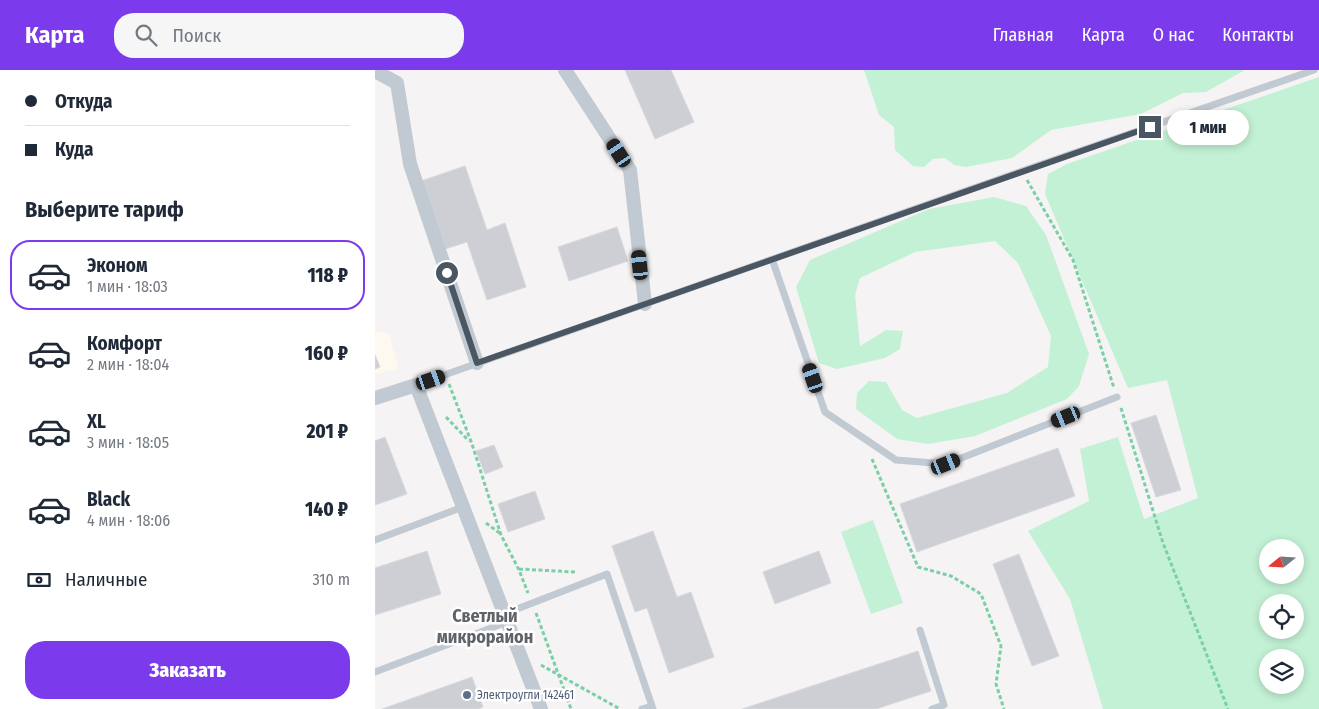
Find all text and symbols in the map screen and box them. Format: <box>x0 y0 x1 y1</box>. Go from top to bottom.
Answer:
search box <box>114 13 464 58</box>
text: Карта <box>25 21 84 49</box>
icon: search <box>132 21 160 49</box>
text: Поиск <box>172 24 221 47</box>
text: Главная <box>993 24 1054 46</box>
text: Карта <box>1082 24 1125 46</box>
text: О нас <box>1153 24 1194 46</box>
text: Контакты <box>1222 24 1294 46</box>
text: Откуда <box>55 90 112 113</box>
callout: 1 мин <box>1167 110 1250 144</box>
route end <box>1139 116 1161 138</box>
text: 1 мин <box>1190 118 1226 137</box>
car <box>604 136 633 170</box>
text: Куда <box>55 138 93 161</box>
text: Выберите тариф <box>25 196 184 223</box>
car <box>630 249 649 281</box>
icon: car <box>27 253 72 298</box>
text: Эконом <box>87 254 148 277</box>
route start <box>436 262 458 284</box>
text: 118 ₽ <box>307 264 348 287</box>
text: 1 мин · 18:03 <box>87 277 168 296</box>
icon: car <box>27 331 72 376</box>
text: Комфорт <box>87 332 162 355</box>
text: 160 ₽ <box>305 342 348 365</box>
text: 2 мин · 18:04 <box>87 355 169 374</box>
car <box>801 361 824 395</box>
car <box>414 368 447 392</box>
car <box>1049 404 1082 430</box>
icon: car <box>27 409 72 454</box>
text: XL <box>87 410 106 433</box>
text: 201 ₽ <box>306 420 348 443</box>
text: 3 мин · 18:05 <box>87 433 169 452</box>
car <box>929 451 962 477</box>
icon: car <box>27 487 72 532</box>
text: Black <box>87 488 130 511</box>
text: 140 ₽ <box>305 498 348 521</box>
text: 4 мин · 18:06 <box>87 511 170 530</box>
north arrow <box>1259 539 1304 584</box>
map controls <box>1259 539 1304 694</box>
icon: cash <box>25 566 53 594</box>
text: Наличные <box>65 568 147 591</box>
text: 310 m <box>313 570 350 589</box>
button: locate <box>1259 594 1304 639</box>
district label: Светлый микрорайон <box>437 605 533 648</box>
button: Заказать <box>25 641 350 699</box>
button: layers <box>1259 649 1304 694</box>
place label: Электроугли 142461 <box>477 688 574 702</box>
marker: Электроугли 142461 <box>461 689 473 701</box>

